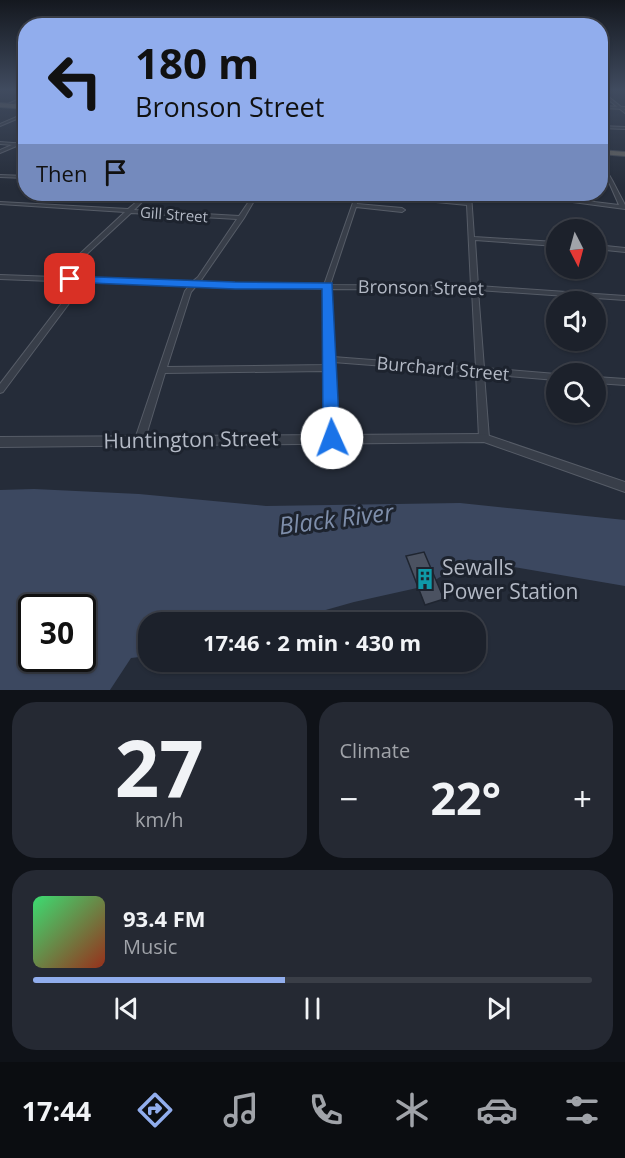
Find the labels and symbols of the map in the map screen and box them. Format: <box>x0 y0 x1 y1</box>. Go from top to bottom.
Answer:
street label: Gill Street <box>139 202 209 226</box>
north arrow <box>546 219 606 279</box>
pin <box>44 253 95 304</box>
street label: Bronson Street <box>358 274 484 300</box>
street label: Burchard Street <box>376 350 510 386</box>
position arrow <box>300 406 364 470</box>
street label: Huntington Street <box>103 423 279 455</box>
water label: Black River <box>277 494 397 541</box>
place label: Sewalls Power Station <box>442 553 578 605</box>
building icon: Sewalls Power Station <box>413 567 437 591</box>
speed limit sign: 30 <box>18 594 96 672</box>

